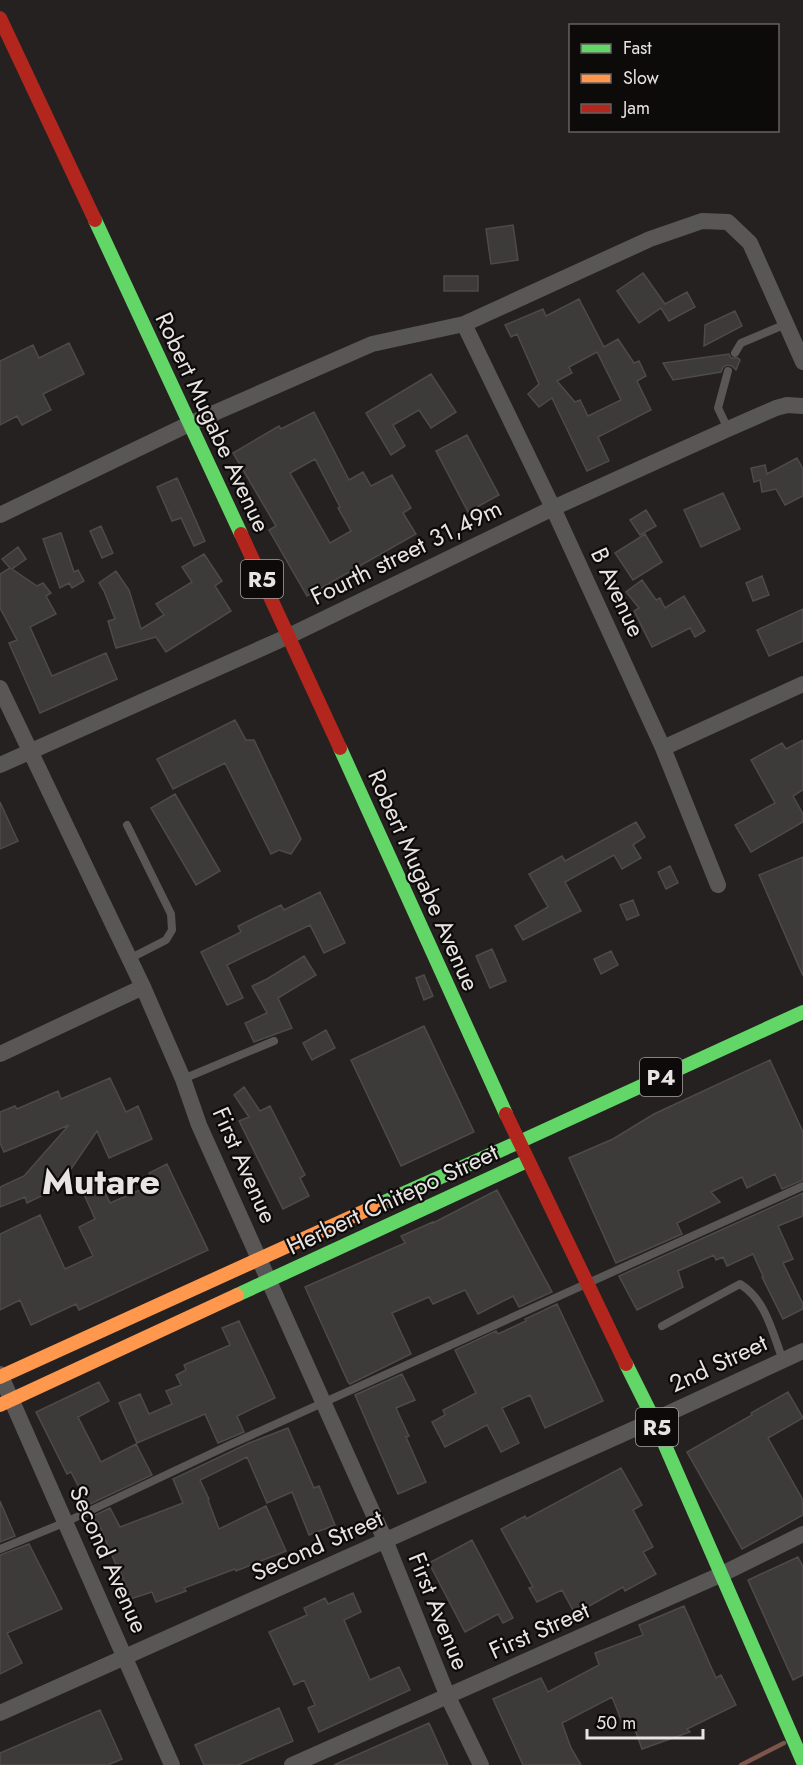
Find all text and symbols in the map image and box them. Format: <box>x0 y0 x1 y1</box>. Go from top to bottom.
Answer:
legend <box>569 24 779 132</box>
text: Fast <box>623 35 652 61</box>
text: Slow <box>623 65 660 91</box>
text: Jam <box>621 95 650 121</box>
street label: Robert Mugabe Avenue <box>147 306 279 538</box>
street label: Fourth street 31,49m <box>304 490 508 614</box>
street label: B Avenue <box>582 541 654 643</box>
road number: R5 <box>241 560 283 598</box>
street label: Robert Mugabe Avenue <box>359 764 489 996</box>
road number: P4 <box>640 1058 682 1096</box>
street label: First Avenue <box>204 1101 286 1229</box>
street label: Herbert Chitepo Street <box>281 1135 504 1263</box>
district label: Mutare <box>42 1155 160 1207</box>
street label: 2nd Street <box>663 1325 773 1401</box>
road number: R5 <box>636 1408 678 1446</box>
street label: Second Avenue <box>61 1480 157 1638</box>
street label: Second Street <box>246 1500 389 1590</box>
street label: First Avenue <box>400 1547 478 1675</box>
street label: First Street <box>483 1592 595 1668</box>
scale bar <box>587 1702 702 1740</box>
text: 50 m <box>596 1710 636 1736</box>

